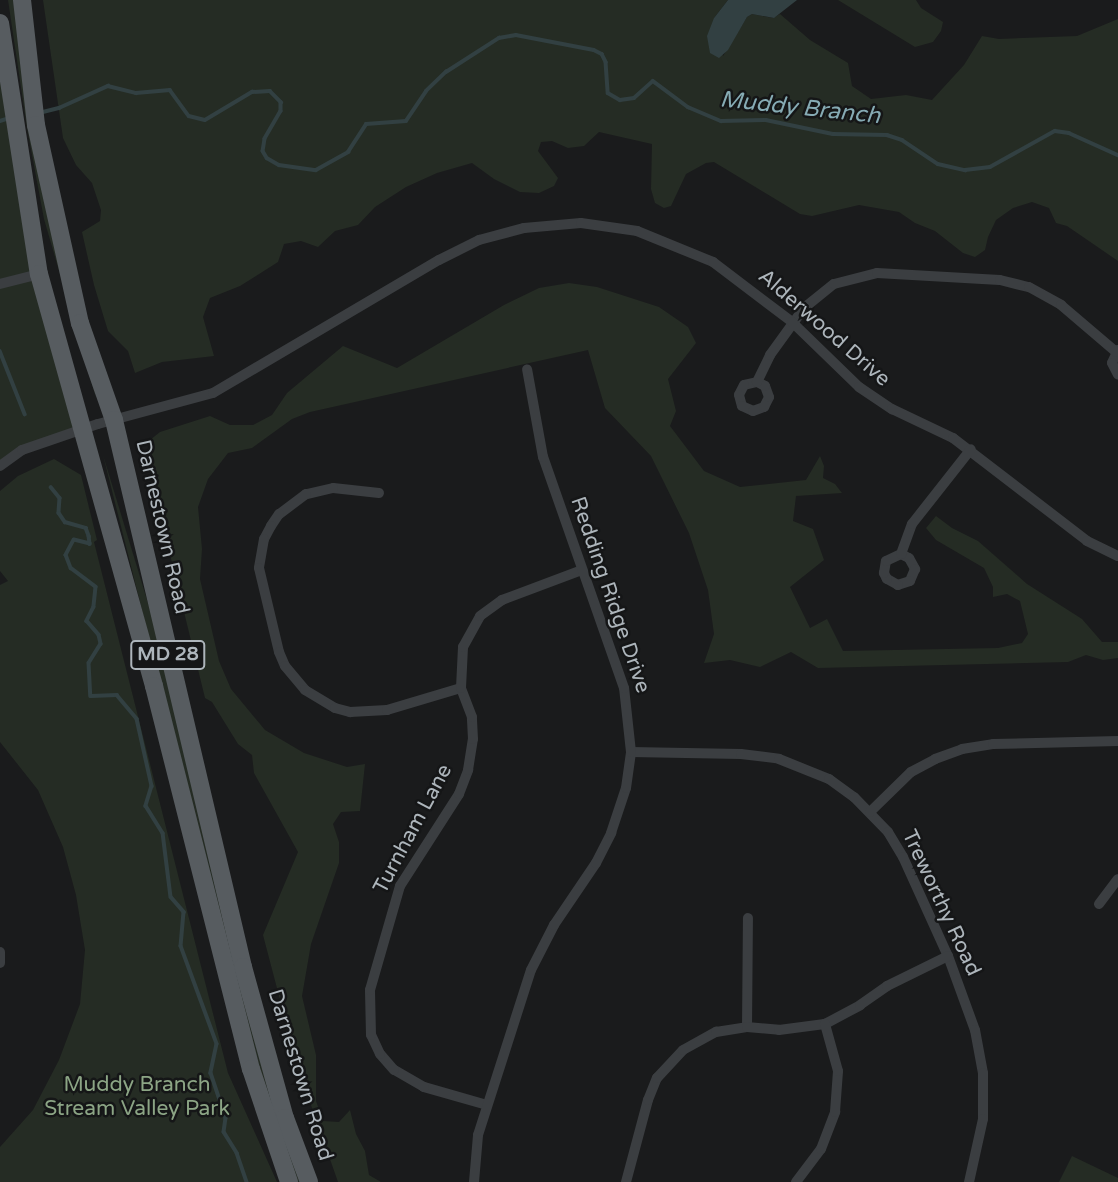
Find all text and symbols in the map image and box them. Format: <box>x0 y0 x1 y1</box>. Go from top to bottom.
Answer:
water label: Muddy Branch <box>718 86 882 130</box>
street label: Alderwood Drive <box>753 264 895 392</box>
street label: Darnestown Road <box>130 437 194 617</box>
street label: Redding Ridge Drive <box>565 494 655 696</box>
road number: MD 28 <box>130 640 206 670</box>
street label: Turnham Lane <box>368 760 458 898</box>
street label: Treworthy Road <box>896 826 986 980</box>
street label: Darnestown Road <box>262 986 338 1164</box>
park label: Muddy Branch Stream Valley Park <box>44 1072 230 1122</box>

